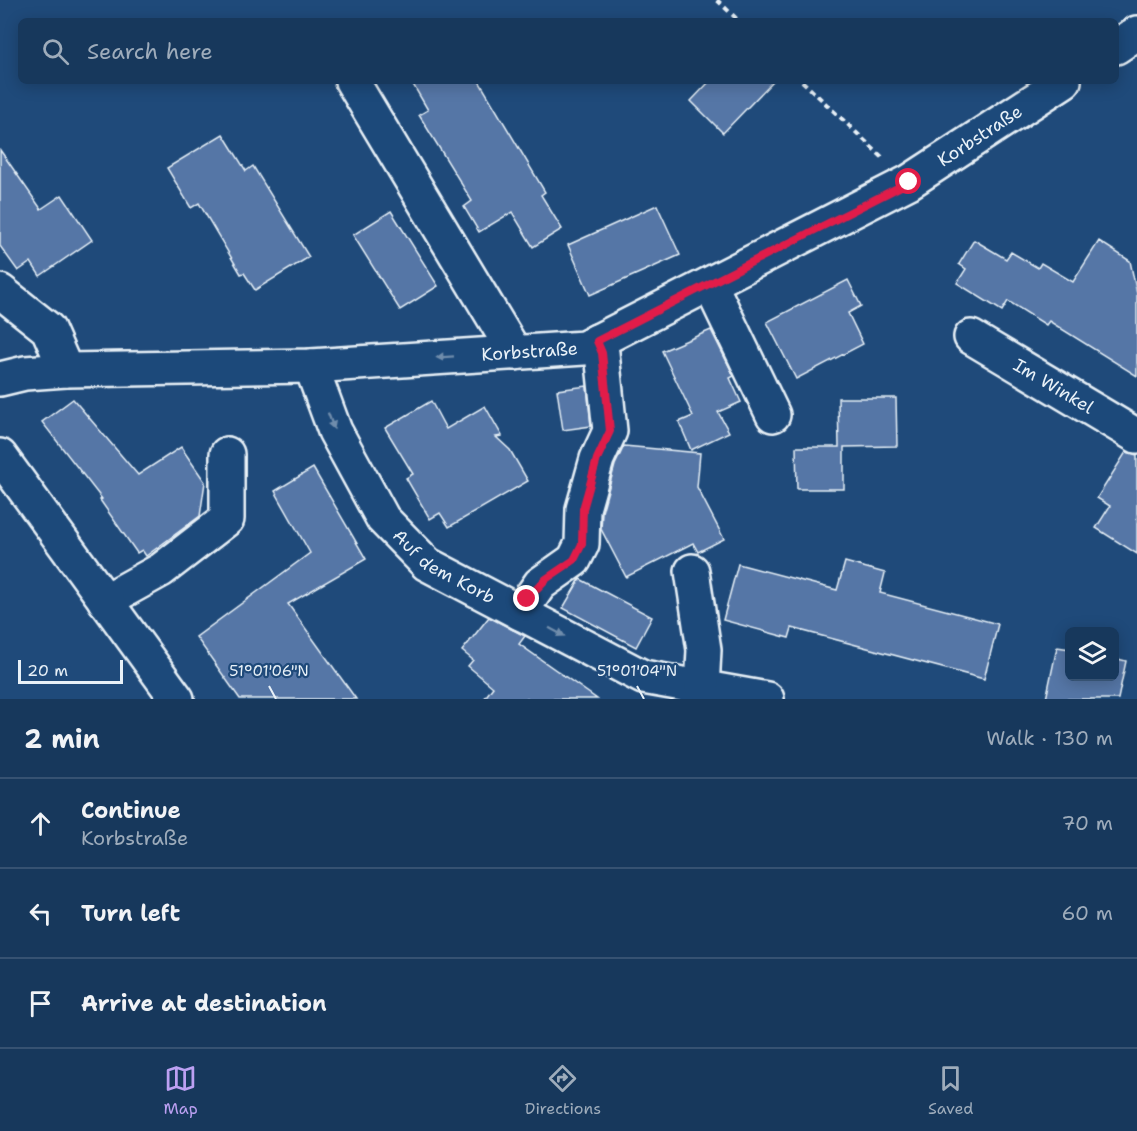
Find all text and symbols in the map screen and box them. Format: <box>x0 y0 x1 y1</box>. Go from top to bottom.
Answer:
search box <box>18 18 1119 84</box>
icon: search <box>39 35 72 68</box>
text: Search here <box>87 37 213 66</box>
street label: Korbstraße <box>933 99 1027 172</box>
route start <box>895 168 921 194</box>
street label: Korbstraße <box>481 336 579 367</box>
one-way arrow <box>436 353 455 362</box>
street label: Im Winkel <box>1009 353 1099 420</box>
one-way arrow <box>327 412 337 430</box>
street label: Auf dem Korb <box>388 524 499 609</box>
route end <box>513 585 539 611</box>
map controls <box>1065 627 1119 681</box>
button: layers <box>1065 627 1119 681</box>
one-way arrow <box>549 628 566 637</box>
scale bar <box>18 657 123 684</box>
text: 20 m <box>27 660 68 681</box>
text: 51°01'06"N <box>229 661 309 681</box>
text: 51°01'04"N <box>597 661 677 681</box>
text: 2 min <box>24 721 100 756</box>
text: Walk · 130 m <box>986 725 1113 751</box>
text: Continue <box>81 796 181 825</box>
icon: ahead <box>24 807 57 840</box>
text: 70 m <box>1061 810 1113 836</box>
text: Korbstraße <box>81 825 188 851</box>
icon: left <box>24 897 57 930</box>
text: Turn left <box>81 899 180 928</box>
text: 60 m <box>1061 900 1113 926</box>
icon: arrive <box>24 987 57 1020</box>
text: Arrive at destination <box>81 989 327 1018</box>
tab: Map <box>164 1062 198 1119</box>
tab: Directions <box>525 1062 601 1119</box>
tab: Saved <box>928 1062 974 1119</box>

